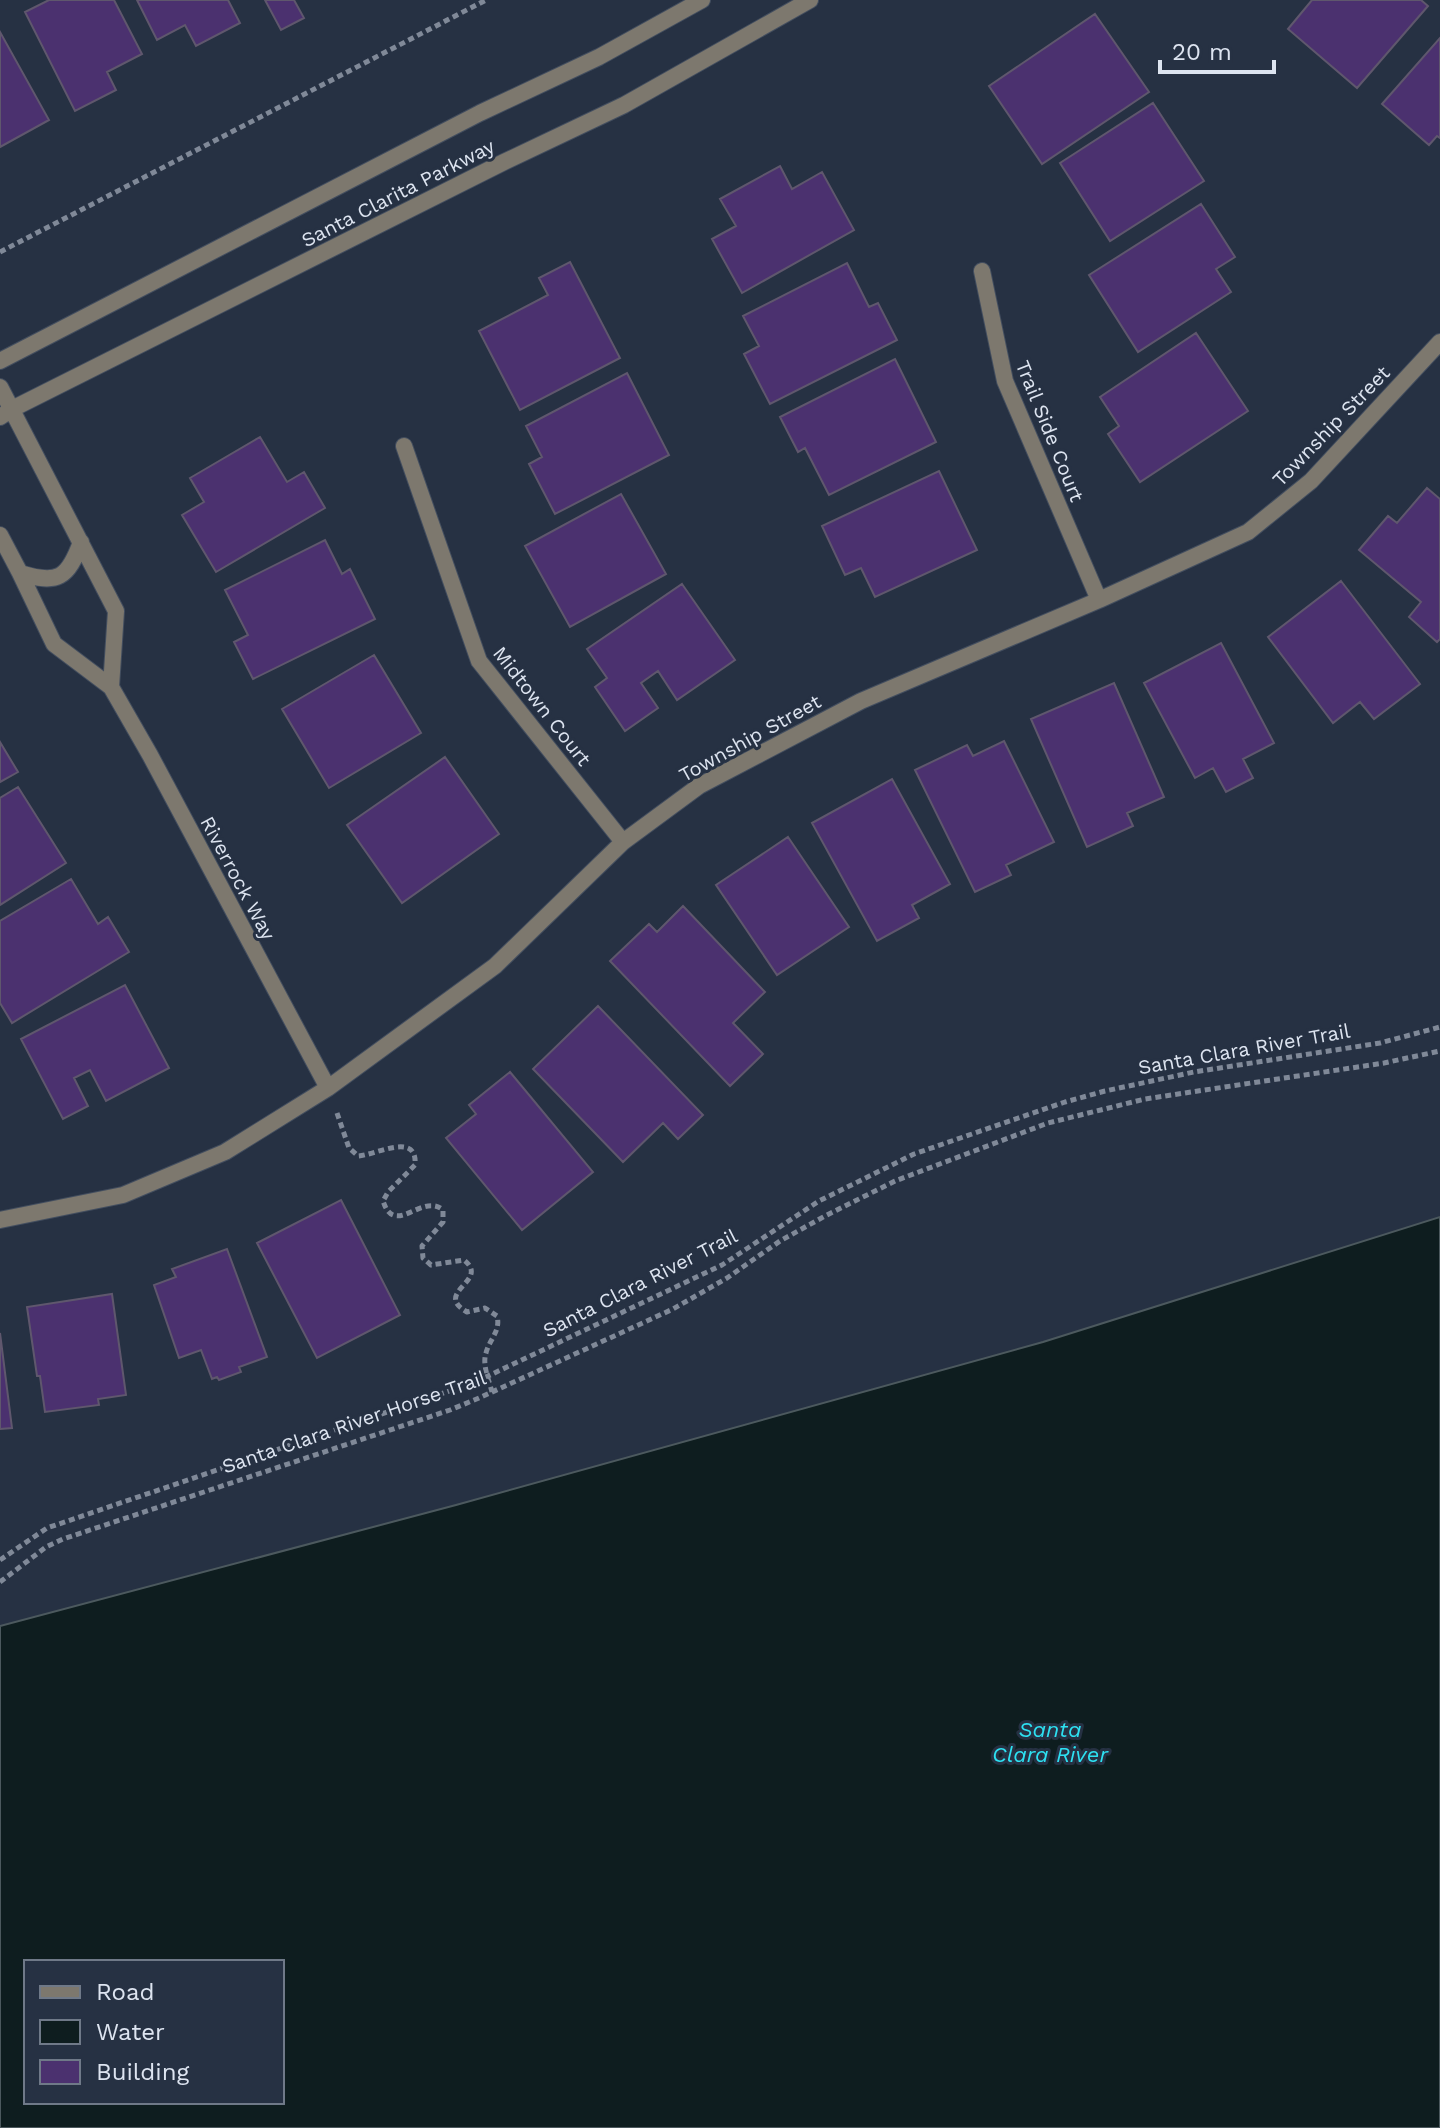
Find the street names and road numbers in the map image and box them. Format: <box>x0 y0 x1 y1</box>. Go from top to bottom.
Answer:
street label: Santa Clarita Parkway <box>297 134 499 252</box>
street label: Trail Side Court <box>1011 357 1090 506</box>
street label: Township Street <box>1267 360 1395 491</box>
street label: Midtown Court <box>488 642 596 771</box>
street label: Township Street <box>675 689 826 787</box>
street label: Riverrock Way <box>195 812 281 944</box>
street label: Santa Clara River Trail <box>1136 1019 1352 1079</box>
street label: Santa Clara River Trail <box>539 1224 741 1342</box>
street label: Santa Clara River Horse Trail <box>219 1365 489 1479</box>

